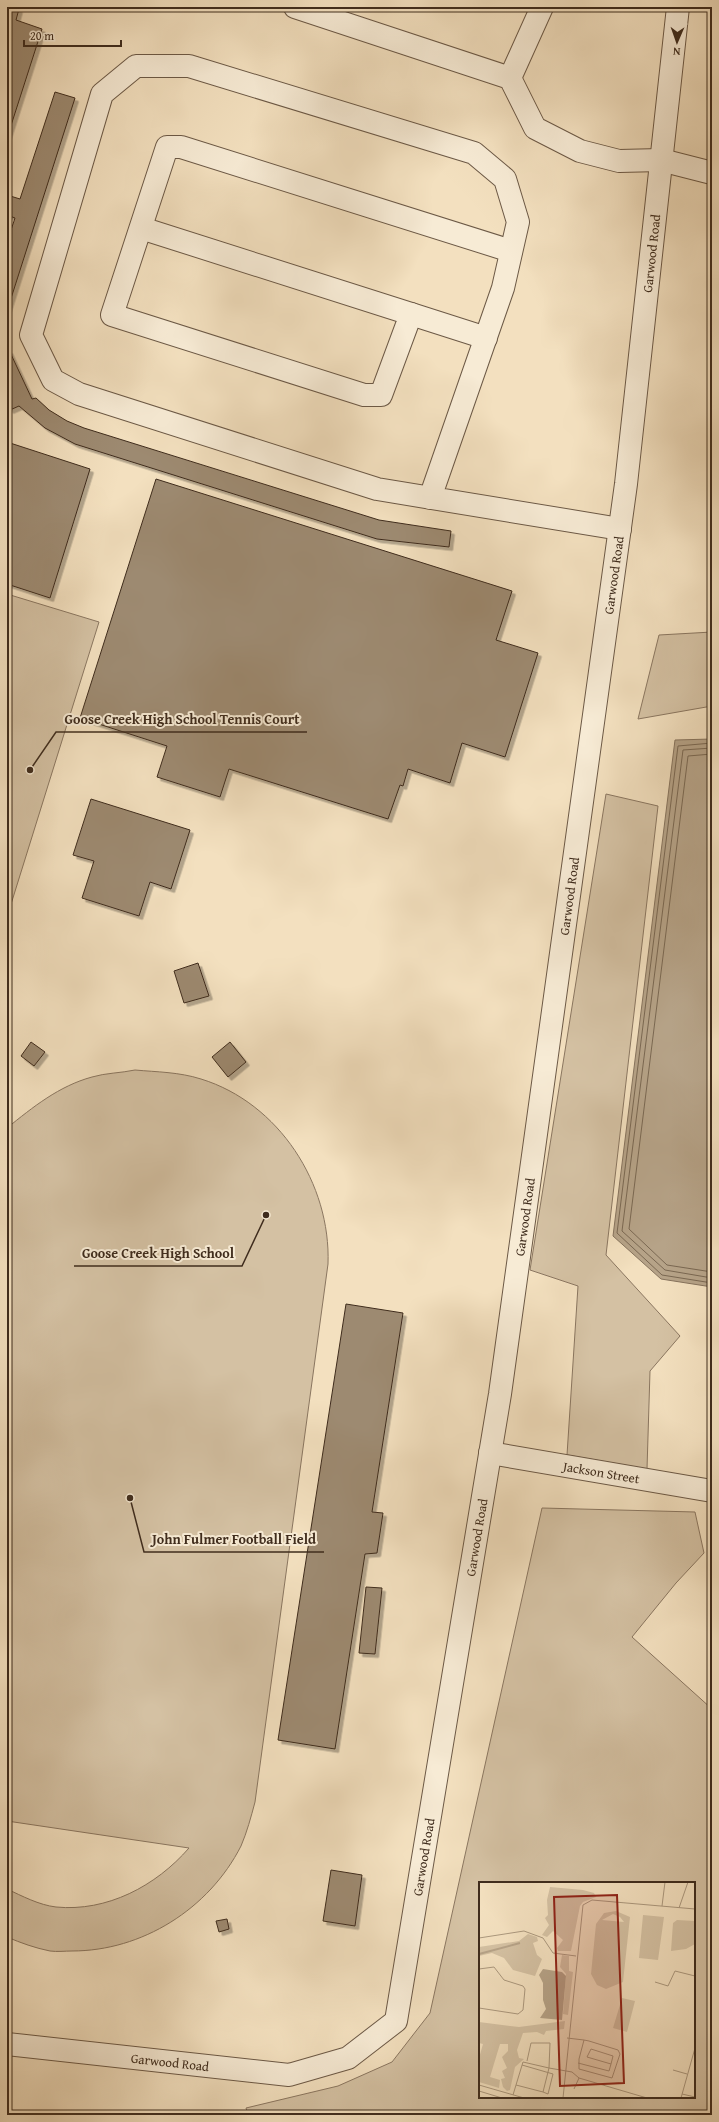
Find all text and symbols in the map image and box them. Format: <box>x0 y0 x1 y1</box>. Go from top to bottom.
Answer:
scale bar <box>24 22 121 48</box>
north arrow <box>657 22 697 62</box>
text: 20 m <box>30 27 54 44</box>
text: N <box>672 44 681 60</box>
street label: Garwood Road <box>638 213 665 293</box>
street label: Garwood Road <box>599 535 629 615</box>
callout: Goose Creek High School Tennis Court <box>56 706 307 732</box>
text: Goose Creek High School Tennis Court <box>65 709 300 729</box>
street label: Garwood Road <box>555 856 584 936</box>
street label: Garwood Road <box>510 1177 540 1257</box>
callout: Goose Creek High School <box>74 1240 242 1266</box>
text: Goose Creek High School <box>82 1243 235 1263</box>
street label: Jackson Street <box>560 1456 641 1489</box>
street label: Garwood Road <box>461 1497 493 1578</box>
callout: John Fulmer Football Field <box>144 1526 324 1552</box>
text: John Fulmer Football Field <box>150 1529 316 1549</box>
street label: Garwood Road <box>408 1817 440 1897</box>
inset map <box>479 1882 695 2098</box>
street label: Garwood Road <box>130 2049 210 2076</box>

